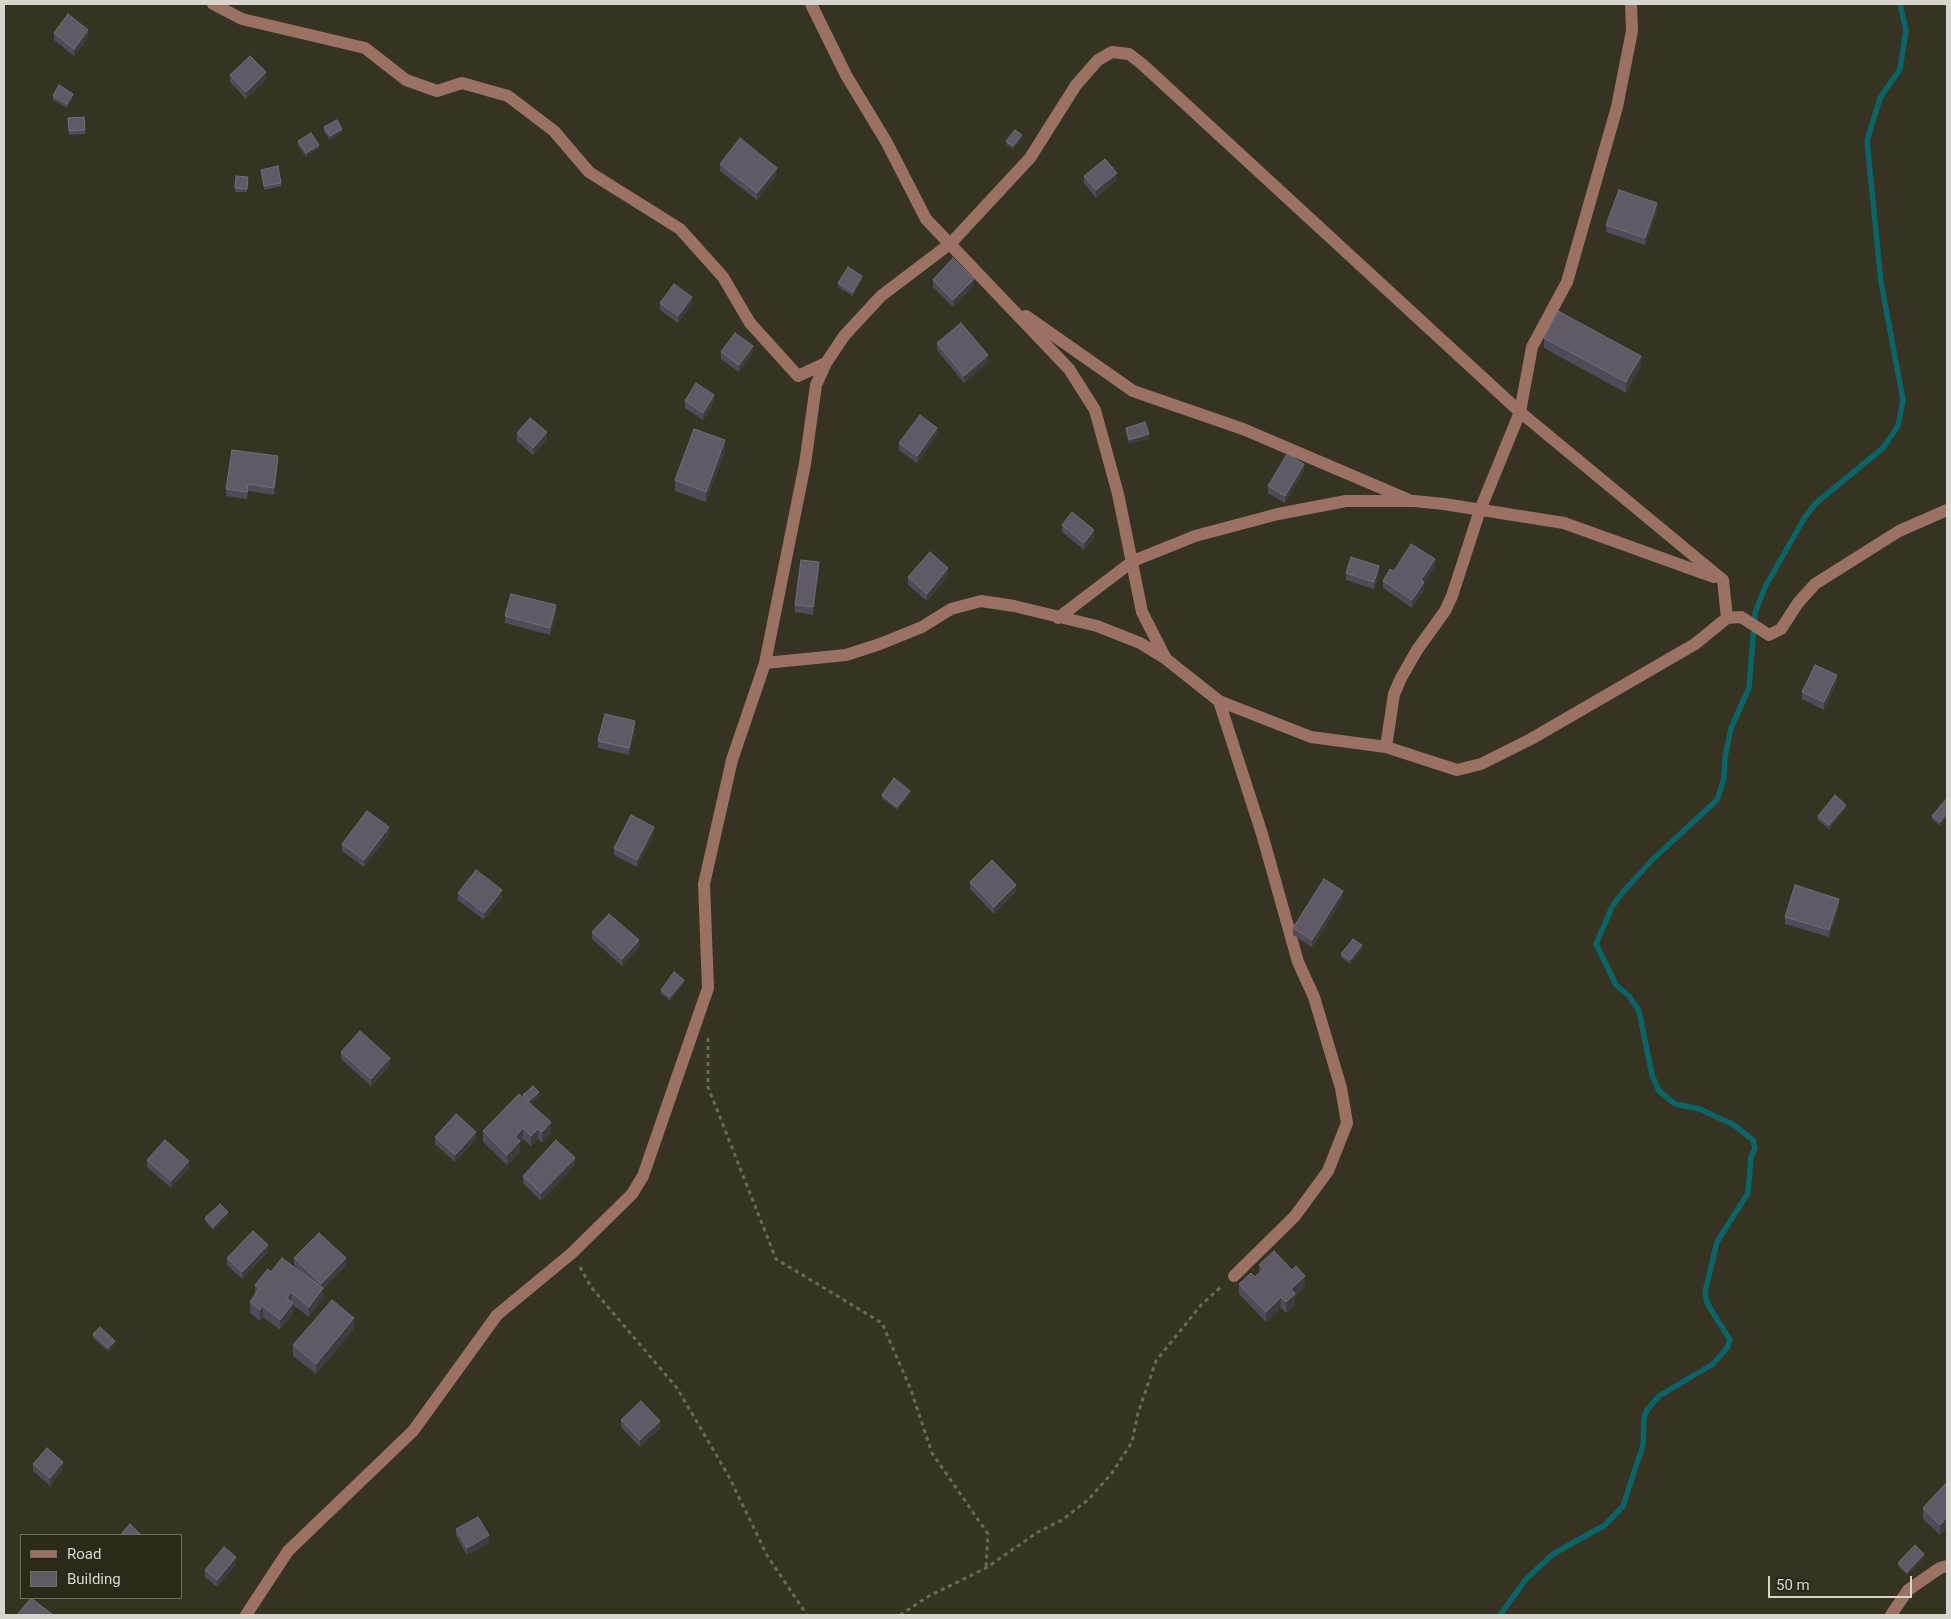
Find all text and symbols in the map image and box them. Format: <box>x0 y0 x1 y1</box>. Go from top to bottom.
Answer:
legend <box>20 1534 182 1599</box>
text: Road <box>67 1545 101 1563</box>
scale bar <box>1771 1566 1915 1598</box>
text: Building <box>67 1570 121 1588</box>
text: 50 m <box>1776 1576 1810 1594</box>

